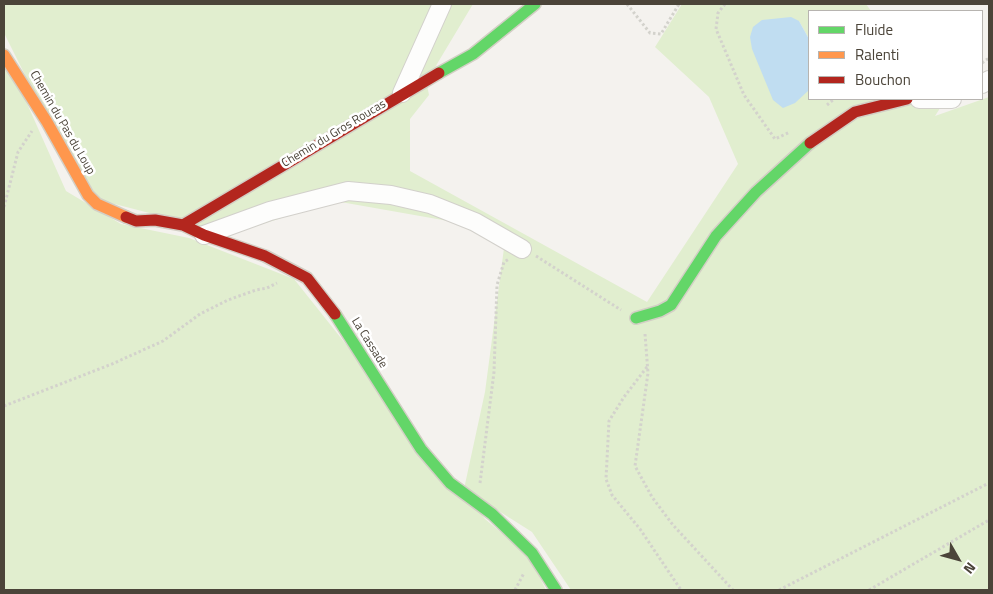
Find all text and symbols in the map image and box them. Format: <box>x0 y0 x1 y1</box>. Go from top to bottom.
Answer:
legend <box>808 10 983 100</box>
text: Fluide <box>855 18 893 41</box>
text: Ralenti <box>855 43 899 66</box>
text: Bouchon <box>855 68 911 91</box>
street label: Chemin du Pas du Loup <box>26 69 98 177</box>
street label: Chemin du Gros Roucas <box>279 97 389 171</box>
street label: La Cassade <box>348 315 390 371</box>
north arrow <box>933 534 983 584</box>
text: N <box>959 558 981 579</box>

